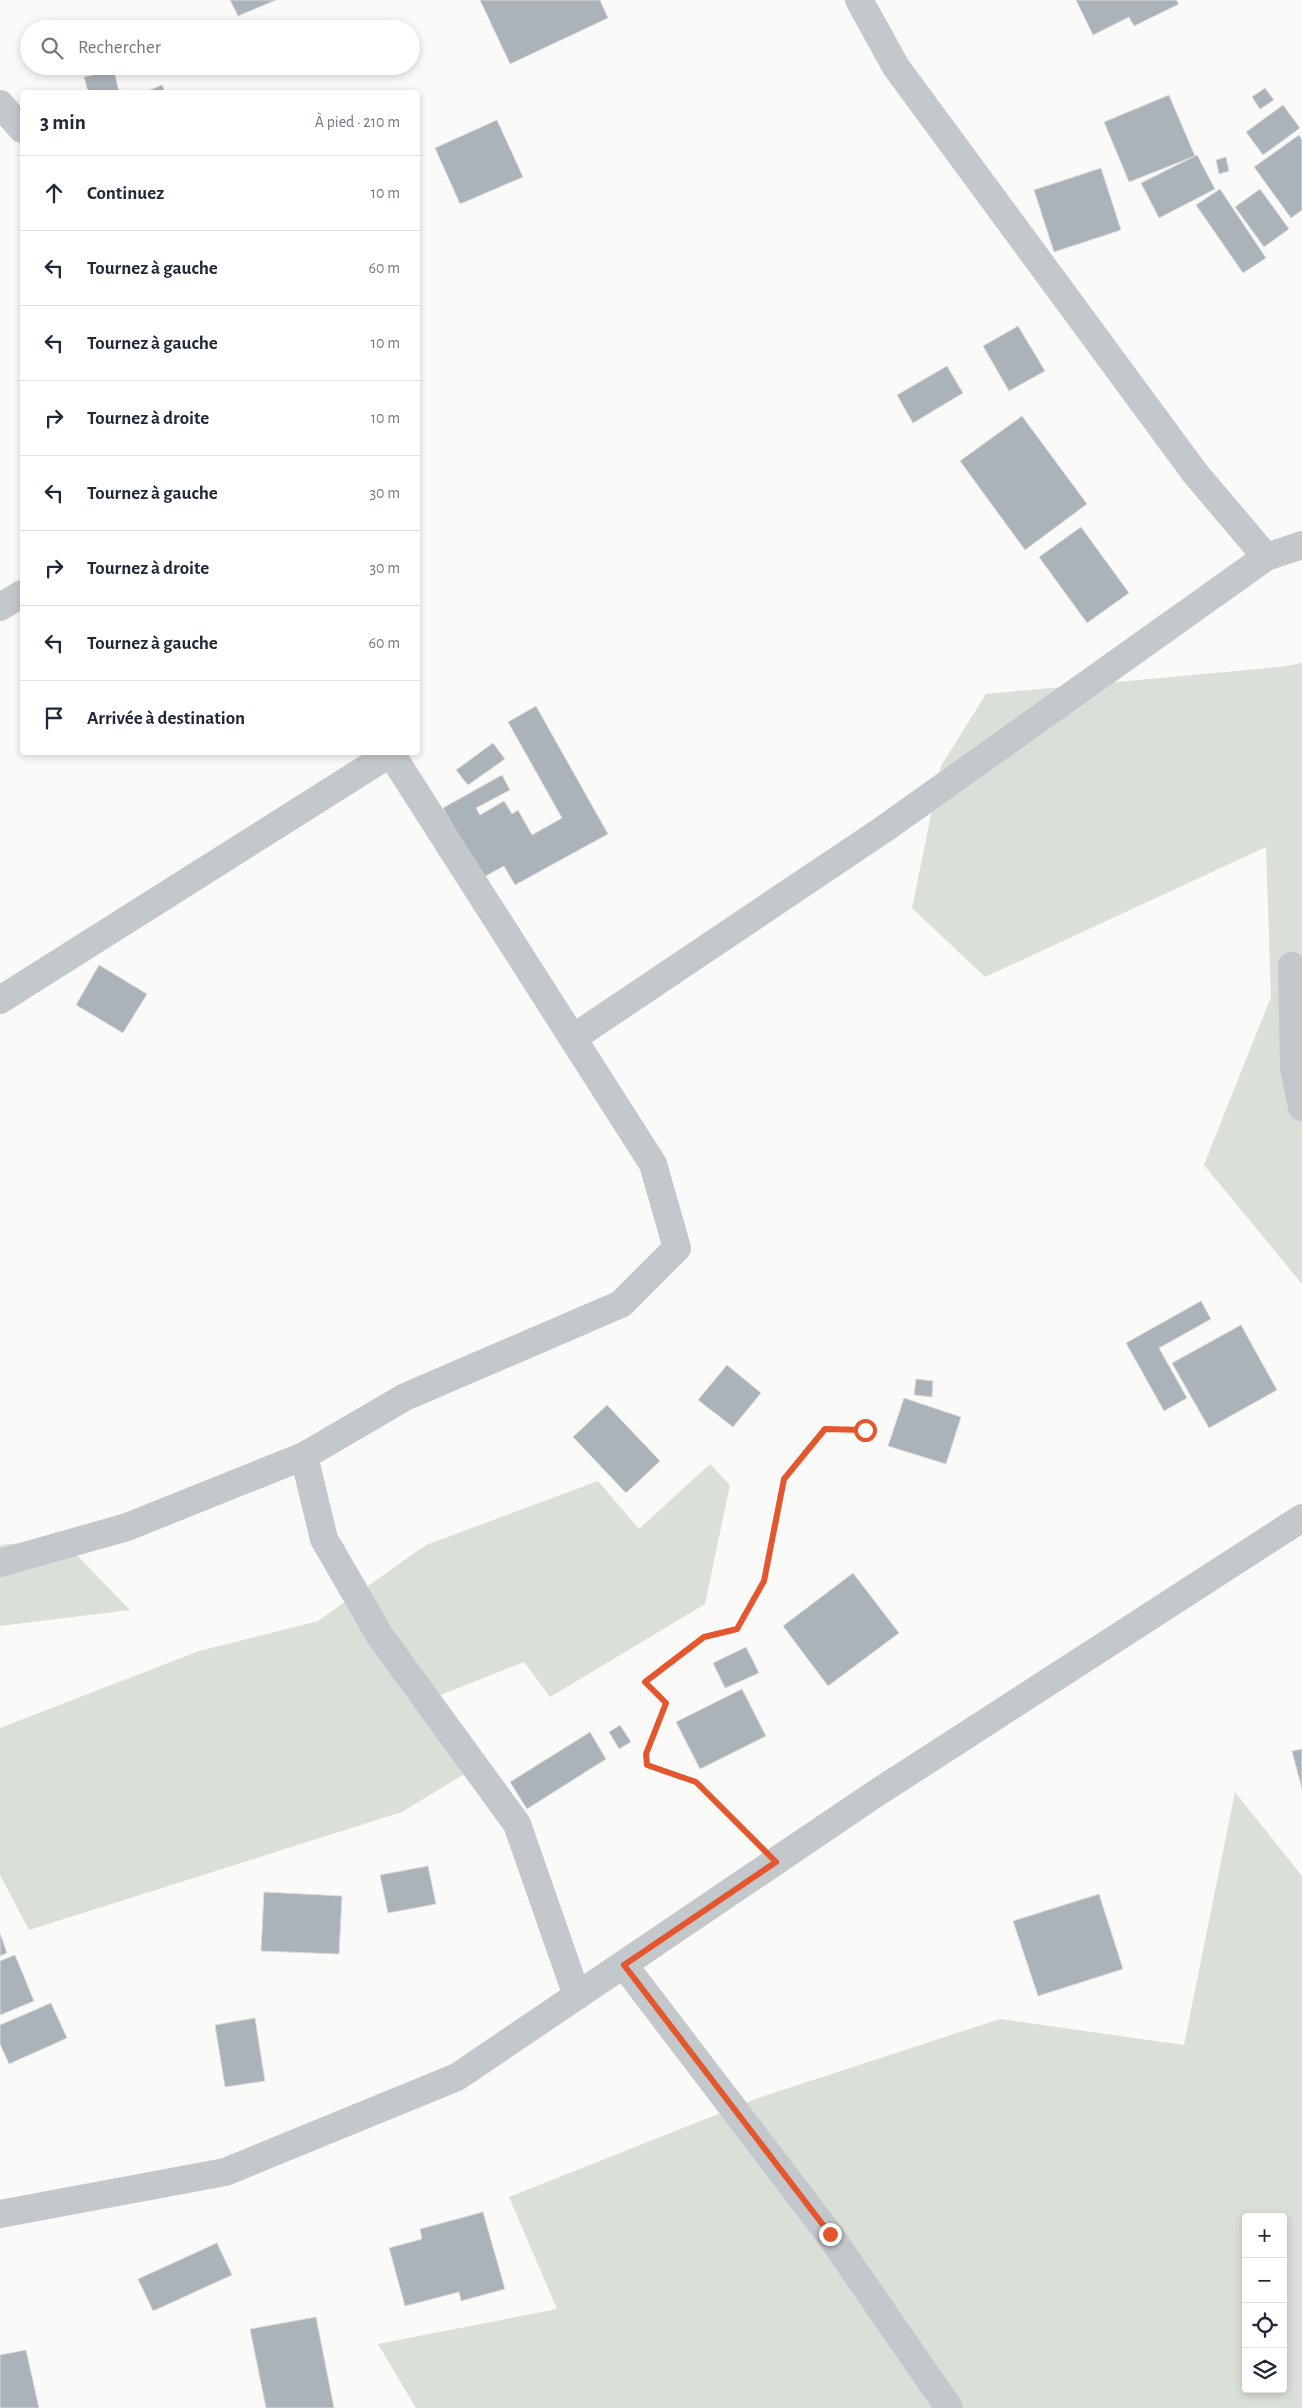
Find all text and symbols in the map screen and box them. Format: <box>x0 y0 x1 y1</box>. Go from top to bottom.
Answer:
search box <box>20 20 420 75</box>
icon: search <box>38 34 66 62</box>
text: Rechercher <box>78 38 161 57</box>
text: 3 min <box>40 112 86 133</box>
text: À pied · 210 m <box>315 114 400 130</box>
icon: ahead <box>40 179 68 207</box>
text: Continuez <box>87 184 164 203</box>
text: 10 m <box>371 185 400 201</box>
icon: left <box>40 254 68 282</box>
text: Tournez à gauche <box>87 259 218 278</box>
text: 60 m <box>369 260 400 276</box>
icon: left <box>40 329 68 357</box>
text: Tournez à gauche <box>87 334 218 353</box>
text: 10 m <box>371 335 400 351</box>
icon: right <box>40 404 68 432</box>
text: Tournez à droite <box>87 409 209 428</box>
text: 10 m <box>371 410 400 426</box>
icon: left <box>40 479 68 507</box>
text: Tournez à gauche <box>87 484 218 503</box>
text: 30 m <box>370 485 400 501</box>
icon: right <box>40 554 68 582</box>
text: Tournez à droite <box>87 559 209 578</box>
text: 30 m <box>370 560 400 576</box>
icon: left <box>40 629 68 657</box>
text: Tournez à gauche <box>87 634 218 653</box>
text: 60 m <box>369 635 400 651</box>
icon: arrive <box>40 704 68 732</box>
text: Arrivée à destination <box>87 709 245 728</box>
route start <box>854 1419 877 1442</box>
map controls <box>1242 2213 1287 2393</box>
button: + <box>1242 2213 1287 2258</box>
route end <box>819 2223 842 2246</box>
button: − <box>1242 2258 1287 2303</box>
button: locate <box>1242 2303 1287 2348</box>
button: layers <box>1242 2348 1287 2393</box>

